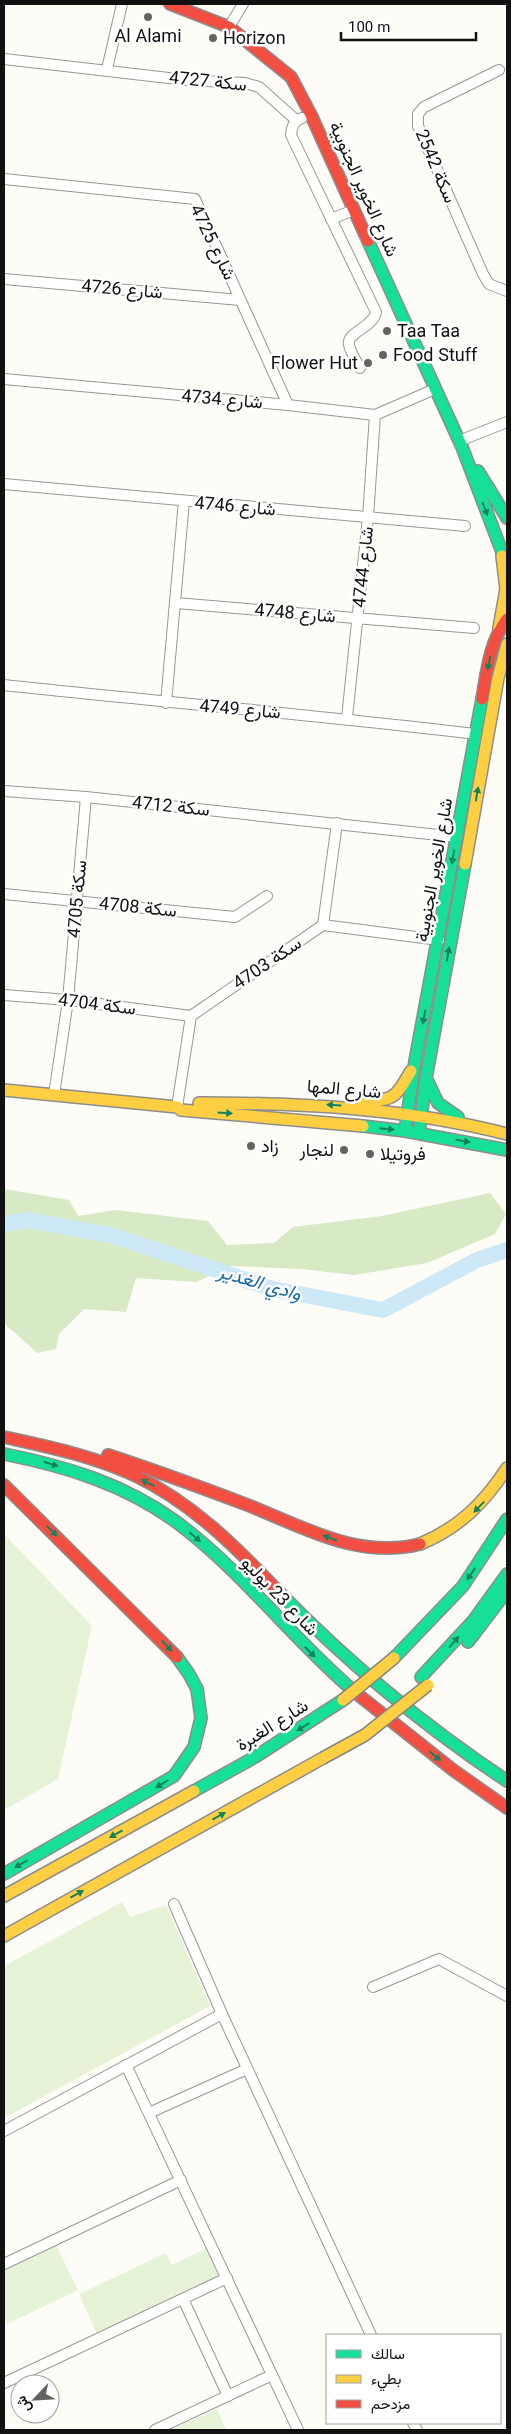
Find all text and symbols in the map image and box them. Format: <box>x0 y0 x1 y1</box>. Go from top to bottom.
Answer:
scale bar <box>341 10 476 42</box>
marker: Al Alami <box>142 11 154 23</box>
text: 100 m <box>348 17 390 40</box>
place label: Al Alami <box>114 24 182 52</box>
place label: Horizon <box>223 26 286 54</box>
marker: Horizon <box>207 32 219 44</box>
street label: سكة 4727 <box>168 65 248 101</box>
street label: شارع الخوير الجنوبية <box>320 118 405 262</box>
street label: سكة 2542 <box>406 125 462 208</box>
street label: 4725 شارع <box>181 200 242 286</box>
street label: 4726 شارع <box>80 273 164 308</box>
place label: Taa Taa <box>397 319 460 347</box>
marker: Taa Taa <box>381 325 393 337</box>
place label: Food Stuff <box>393 343 478 371</box>
marker: Food Stuff <box>377 349 389 361</box>
place label: Flower Hut <box>271 351 358 379</box>
marker: Flower Hut <box>362 357 374 369</box>
street label: 4734 شارع <box>180 383 264 418</box>
street label: 4746 شارع <box>193 490 277 525</box>
one-way arrow <box>482 502 489 517</box>
street label: 4744 شارع <box>347 525 383 609</box>
street label: 4748 شارع <box>253 597 337 632</box>
one-way arrow <box>485 655 493 670</box>
street label: 4749 شارع <box>198 693 282 728</box>
one-way arrow <box>474 786 482 802</box>
street label: سكة 4712 <box>131 790 211 826</box>
street label: شارع الخوير الجنوبية <box>410 796 462 944</box>
one-way arrow <box>449 849 457 865</box>
street label: 4705 سكة <box>62 859 96 939</box>
street label: سكة 4708 <box>98 891 178 927</box>
street label: 4703 سكة <box>228 931 308 998</box>
one-way arrow <box>445 946 453 962</box>
street label: سكة 4704 <box>56 987 137 1025</box>
one-way arrow <box>420 1009 428 1024</box>
street label: شارع المها <box>306 1074 382 1108</box>
one-way arrow <box>326 1101 342 1109</box>
one-way arrow <box>217 1109 233 1117</box>
one-way arrow <box>379 1125 395 1133</box>
place label: زاد <box>261 1134 279 1162</box>
place label: لنجار <box>299 1138 334 1166</box>
one-way arrow <box>456 1138 472 1146</box>
marker: زاد <box>245 1140 257 1152</box>
place label: فروتيلا <box>380 1142 426 1170</box>
marker: لنجار <box>338 1144 350 1156</box>
marker: فروتيلا <box>364 1148 376 1160</box>
water label: وادي الغدير <box>213 1258 305 1310</box>
one-way arrow <box>44 1461 59 1469</box>
one-way arrow <box>140 1479 155 1487</box>
one-way arrow <box>473 1501 485 1513</box>
one-way arrow <box>45 1525 57 1537</box>
one-way arrow <box>188 1532 201 1543</box>
one-way arrow <box>322 1534 337 1542</box>
street label: شارع 23 يوليو <box>233 1551 324 1644</box>
one-way arrow <box>466 1568 476 1581</box>
one-way arrow <box>449 1636 460 1649</box>
one-way arrow <box>161 1639 173 1651</box>
one-way arrow <box>304 1646 316 1658</box>
street label: شارع الغبرة <box>231 1693 315 1760</box>
one-way arrow <box>296 1722 309 1732</box>
one-way arrow <box>428 1751 441 1762</box>
one-way arrow <box>156 1779 169 1788</box>
one-way arrow <box>212 1812 226 1821</box>
one-way arrow <box>110 1829 123 1838</box>
one-way arrow <box>15 1860 28 1869</box>
one-way arrow <box>70 1890 83 1899</box>
legend <box>326 2334 501 2424</box>
text: سالك <box>371 2344 405 2367</box>
text: بطيء <box>371 2369 401 2392</box>
north arrow <box>10 2374 60 2424</box>
text: ش <box>11 2391 39 2416</box>
text: مزدحم <box>371 2394 410 2417</box>

